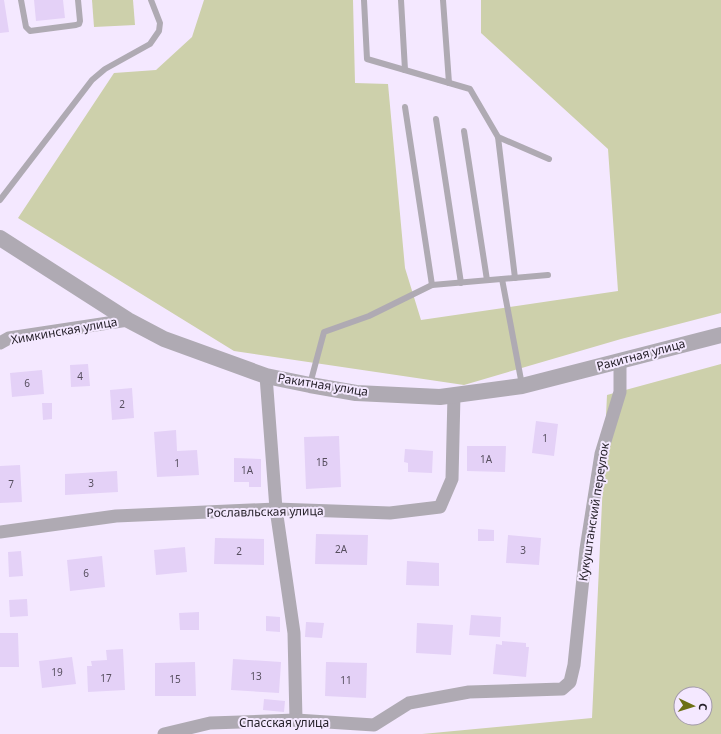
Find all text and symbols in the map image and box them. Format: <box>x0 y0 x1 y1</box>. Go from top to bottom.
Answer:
street label: Химкинская улица <box>9 313 118 348</box>
street label: Ракитная улица <box>595 335 687 375</box>
house number: 4 <box>77 369 83 383</box>
street label: Ракитная улица <box>277 369 369 400</box>
house number: 6 <box>24 376 30 390</box>
house number: 2 <box>119 397 125 411</box>
house number: 1 <box>542 431 548 445</box>
street label: Кукуштанский переулок <box>574 441 613 582</box>
house number: 1А <box>480 452 493 466</box>
house number: 1Б <box>316 455 328 469</box>
house number: 1 <box>174 456 180 470</box>
house number: 1А <box>241 463 254 477</box>
house number: 3 <box>88 476 94 490</box>
house number: 7 <box>8 477 14 491</box>
street label: Рославльская улица <box>206 502 324 521</box>
house number: 2А <box>335 542 348 556</box>
house number: 3 <box>520 543 526 557</box>
house number: 2 <box>236 544 242 558</box>
house number: 6 <box>83 566 89 580</box>
house number: 19 <box>51 665 63 679</box>
house number: 13 <box>250 669 262 683</box>
house number: 17 <box>100 671 112 685</box>
house number: 15 <box>169 672 181 686</box>
house number: 11 <box>340 673 352 687</box>
north arrow <box>673 686 713 726</box>
text: С <box>696 703 711 711</box>
street label: Спасская улица <box>239 714 329 731</box>

